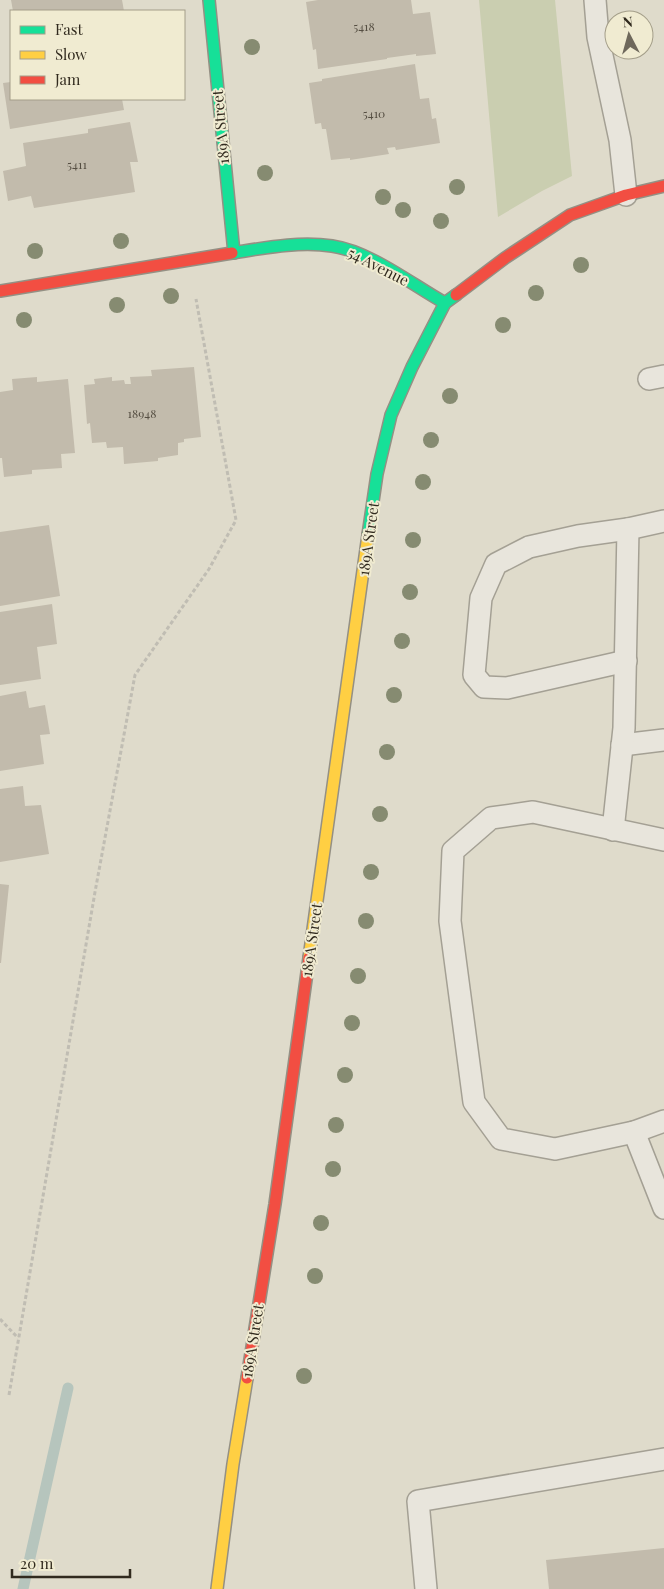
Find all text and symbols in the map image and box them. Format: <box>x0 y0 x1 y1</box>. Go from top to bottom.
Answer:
legend <box>10 10 185 100</box>
north arrow <box>604 10 654 60</box>
text: N <box>622 12 634 32</box>
house number: 5418 <box>353 18 375 34</box>
text: Fast <box>55 19 84 39</box>
text: Slow <box>55 44 87 64</box>
text: Jam <box>54 69 81 89</box>
street label: 189A Street <box>207 88 233 165</box>
house number: 5410 <box>363 105 385 121</box>
house number: 5411 <box>67 156 87 172</box>
street label: 54 Avenue <box>344 242 413 290</box>
house number: 18948 <box>128 405 156 421</box>
street label: 189A Street <box>353 500 383 577</box>
street label: 189A Street <box>296 901 326 978</box>
street label: 189A Street <box>236 1302 268 1379</box>
scale bar <box>12 1546 130 1578</box>
text: 20 m <box>20 1553 54 1573</box>

